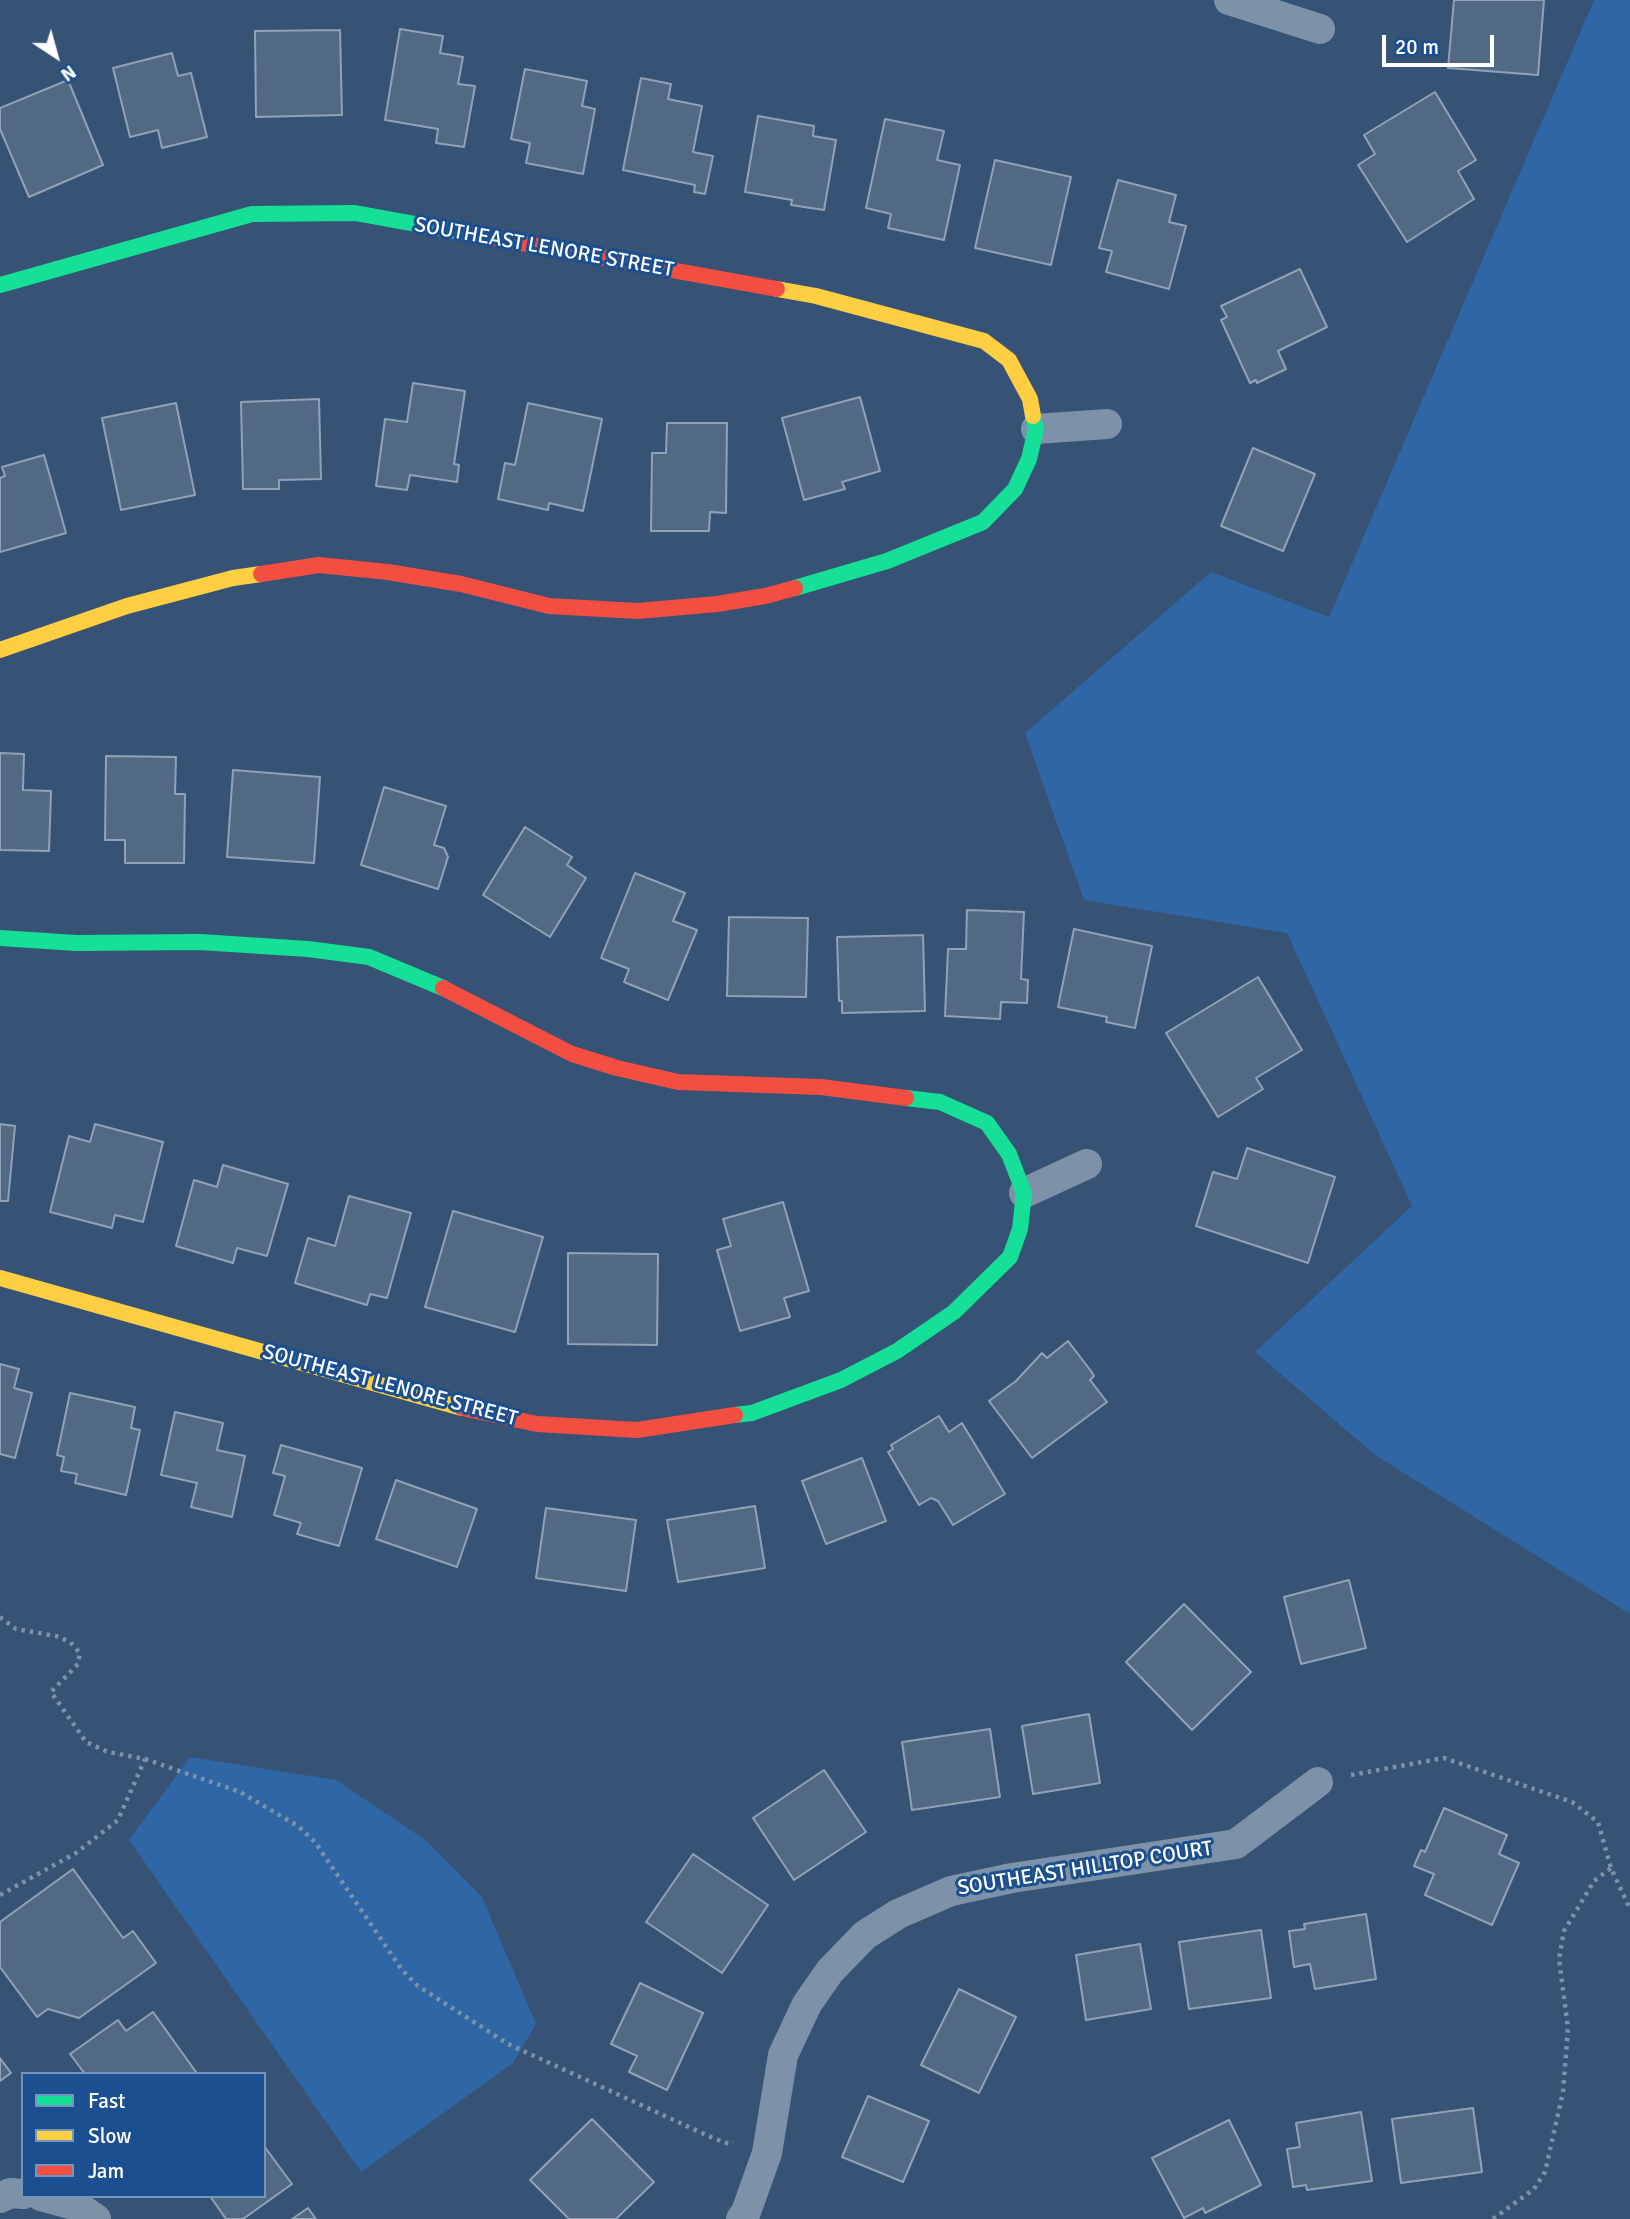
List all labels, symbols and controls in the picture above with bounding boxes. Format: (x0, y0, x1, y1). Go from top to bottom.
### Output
north arrow (21, 21, 91, 91)
scale bar (1385, 21, 1497, 65)
text: 20 m (1395, 34, 1439, 60)
text: N (56, 59, 81, 87)
street label: SOUTHEAST LENORE STREET (412, 213, 676, 283)
street label: SOUTHEAST LENORE STREET (260, 1340, 520, 1432)
street label: SOUTHEAST HILLTOP COURT (956, 1836, 1214, 1902)
legend (21, 2072, 266, 2198)
text: Fast (88, 2088, 125, 2114)
text: Slow (88, 2123, 132, 2149)
text: Jam (88, 2158, 124, 2184)

